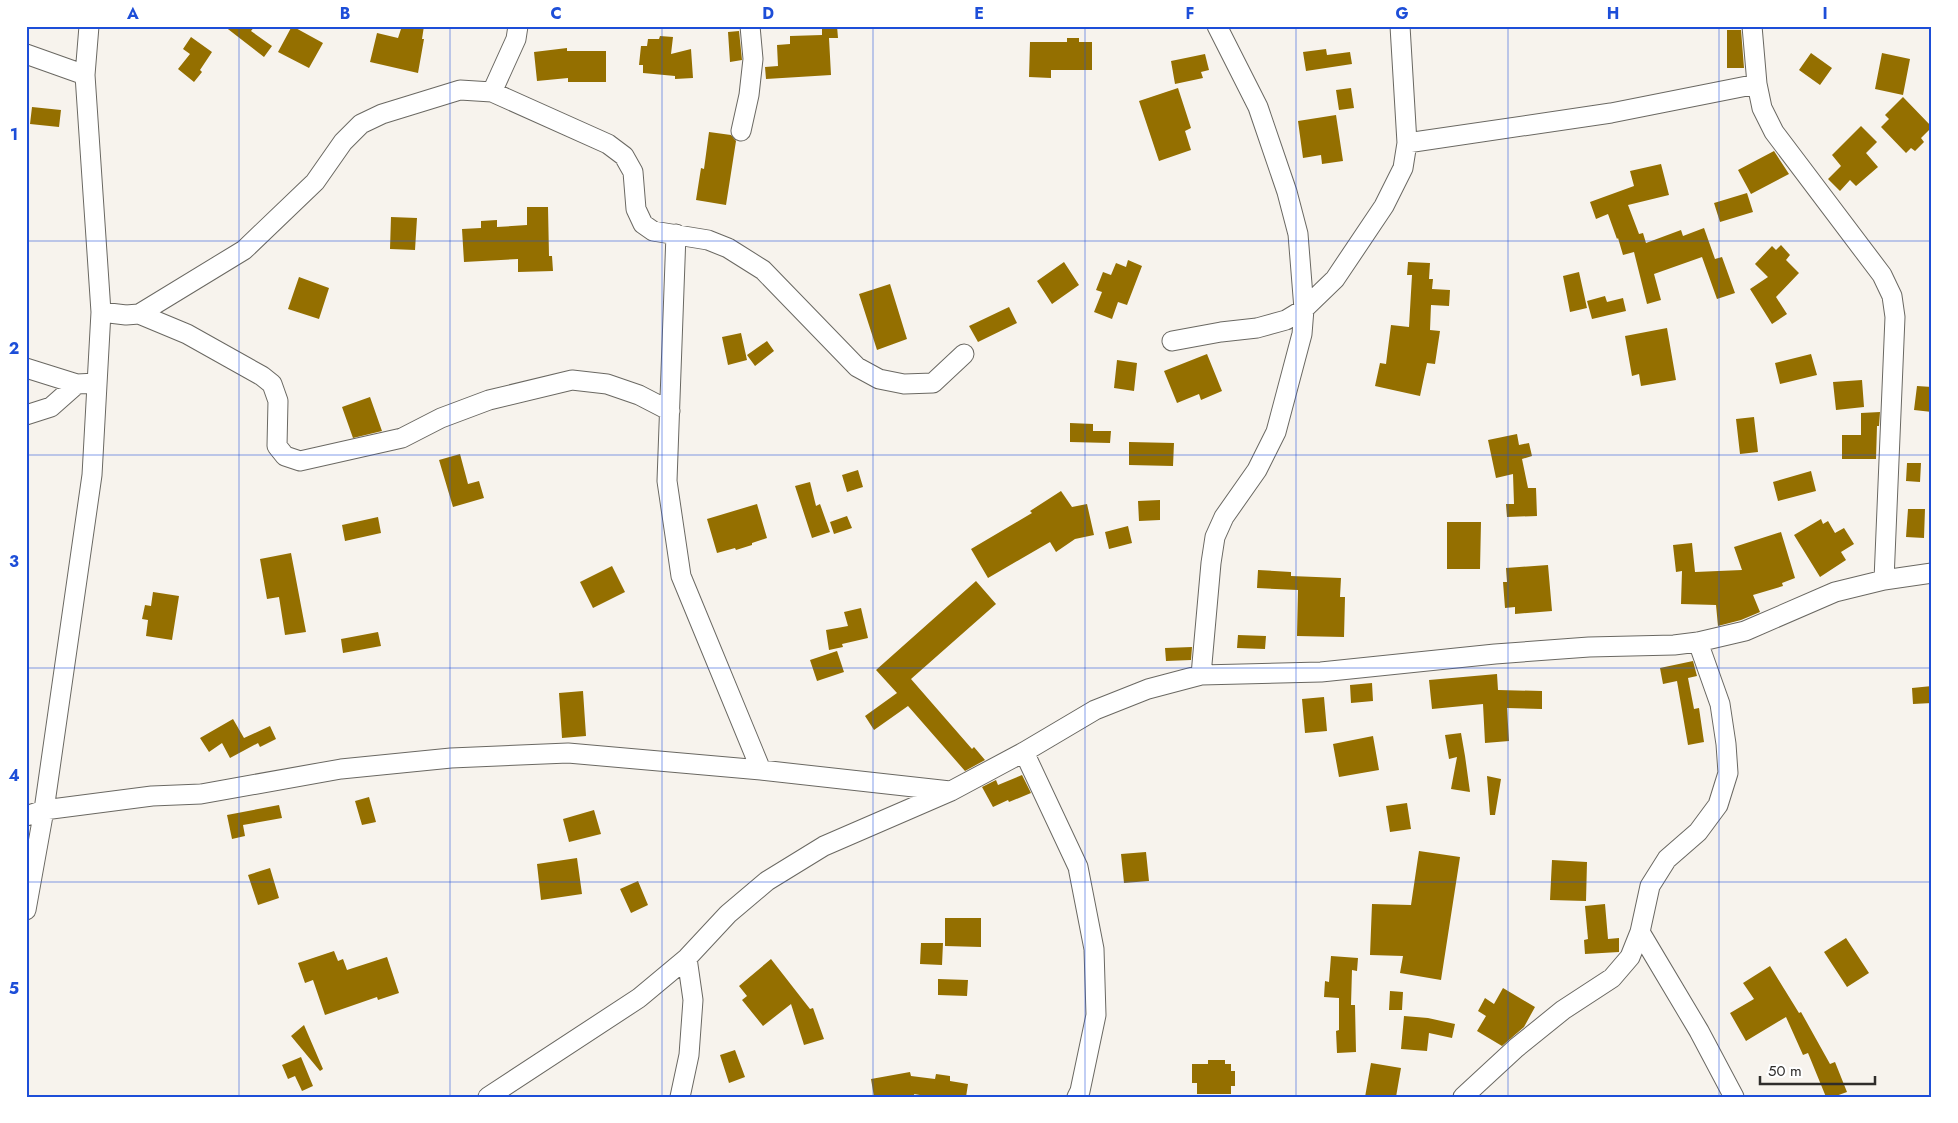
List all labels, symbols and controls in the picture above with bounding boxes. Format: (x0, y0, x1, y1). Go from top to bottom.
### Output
text: A (126, 2, 139, 25)
text: B (340, 2, 350, 25)
text: C (550, 2, 562, 25)
text: D (762, 2, 774, 25)
text: E (974, 2, 984, 25)
text: F (1186, 2, 1194, 25)
text: G (1395, 2, 1409, 25)
text: H (1607, 2, 1619, 25)
text: I (1822, 2, 1828, 25)
text: 1 (10, 123, 18, 146)
text: 2 (9, 337, 19, 360)
text: 3 (9, 550, 19, 573)
text: 4 (8, 764, 20, 787)
text: 5 (9, 977, 19, 1000)
scale bar (1760, 1053, 1876, 1085)
text: 50 m (1768, 1060, 1802, 1082)

